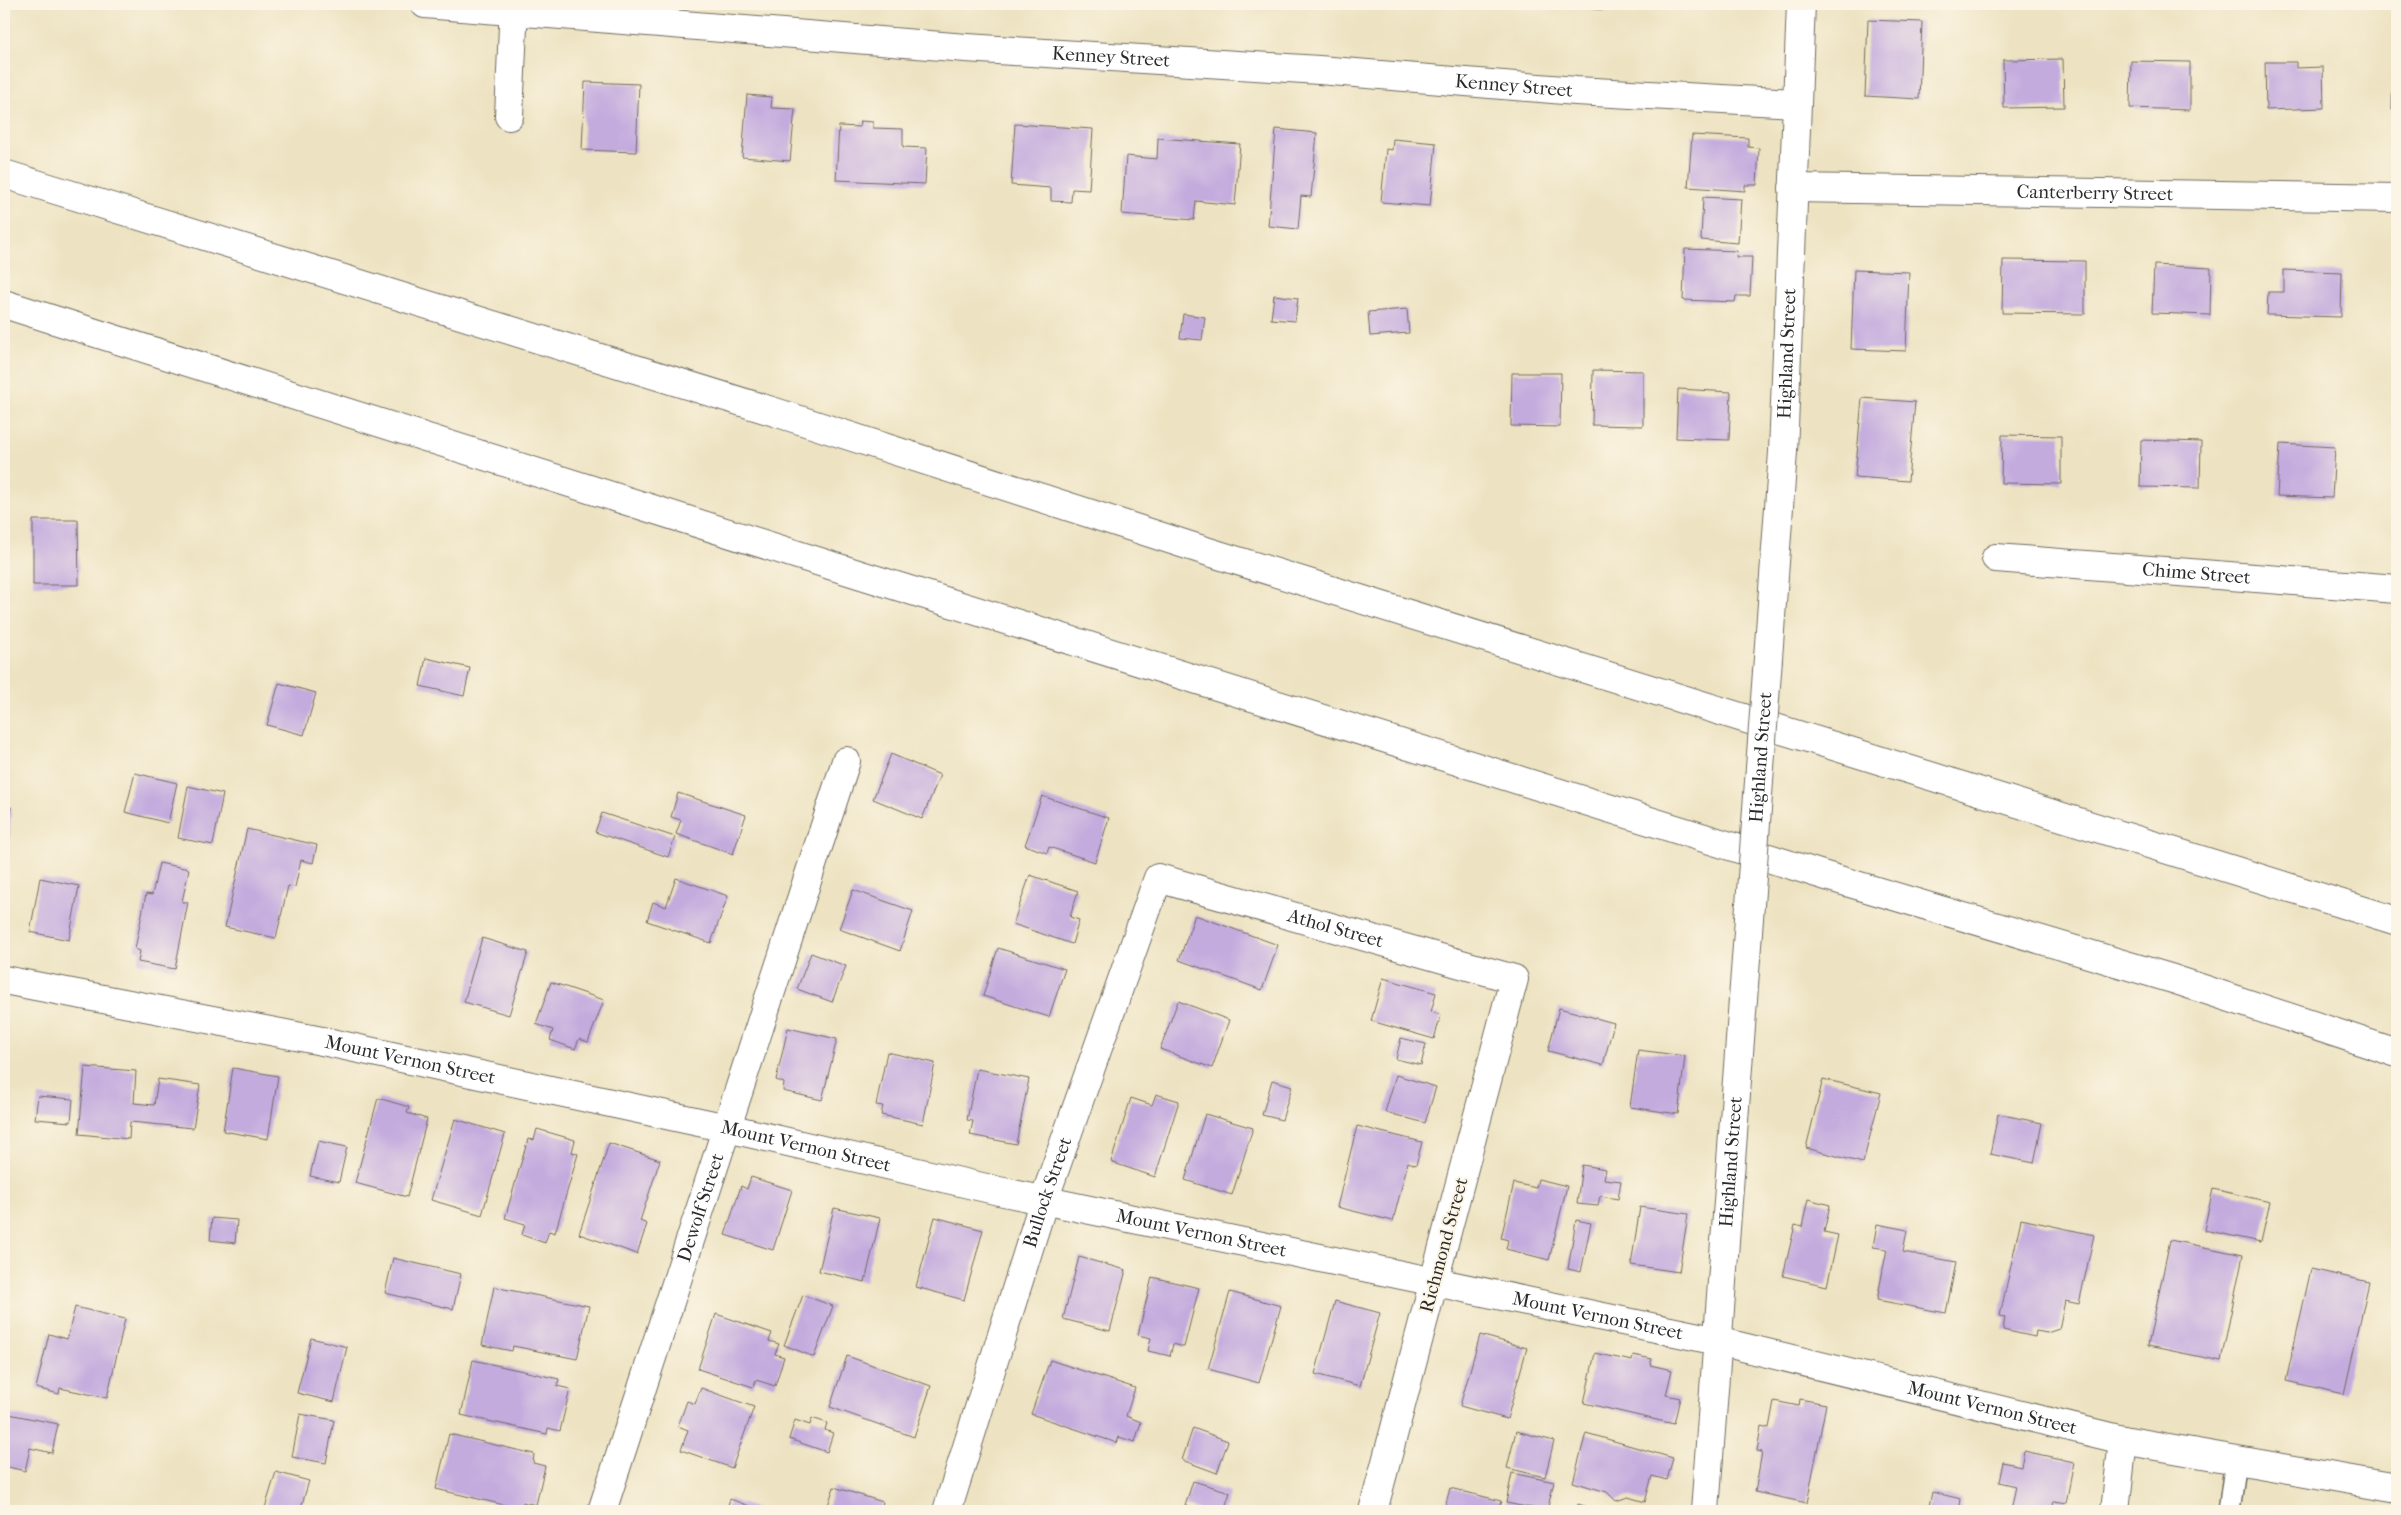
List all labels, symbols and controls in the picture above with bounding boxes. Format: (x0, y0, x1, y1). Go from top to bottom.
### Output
street label: Kenney Street (1051, 42, 1171, 72)
street label: Kenney Street (1454, 70, 1574, 102)
street label: Canterberry Street (2016, 181, 2174, 205)
street label: Highland Street (1773, 288, 1801, 420)
street label: Chime Street (2141, 558, 2252, 589)
street label: Highland Street (1745, 691, 1777, 824)
street label: Athol Street (1284, 904, 1386, 952)
street label: Mount Vernon Street (323, 1031, 498, 1089)
street label: Highland Street (1715, 1096, 1747, 1228)
street label: Mount Vernon Street (719, 1116, 893, 1177)
street label: Bullock Street (1019, 1134, 1076, 1251)
street label: Dewolf Street (673, 1150, 729, 1265)
street label: Richmond Street (1415, 1175, 1473, 1315)
street label: Mount Vernon Street (1114, 1205, 1289, 1262)
street label: Mount Vernon Street (1511, 1287, 1685, 1344)
street label: Mount Vernon Street (1905, 1377, 2079, 1439)

